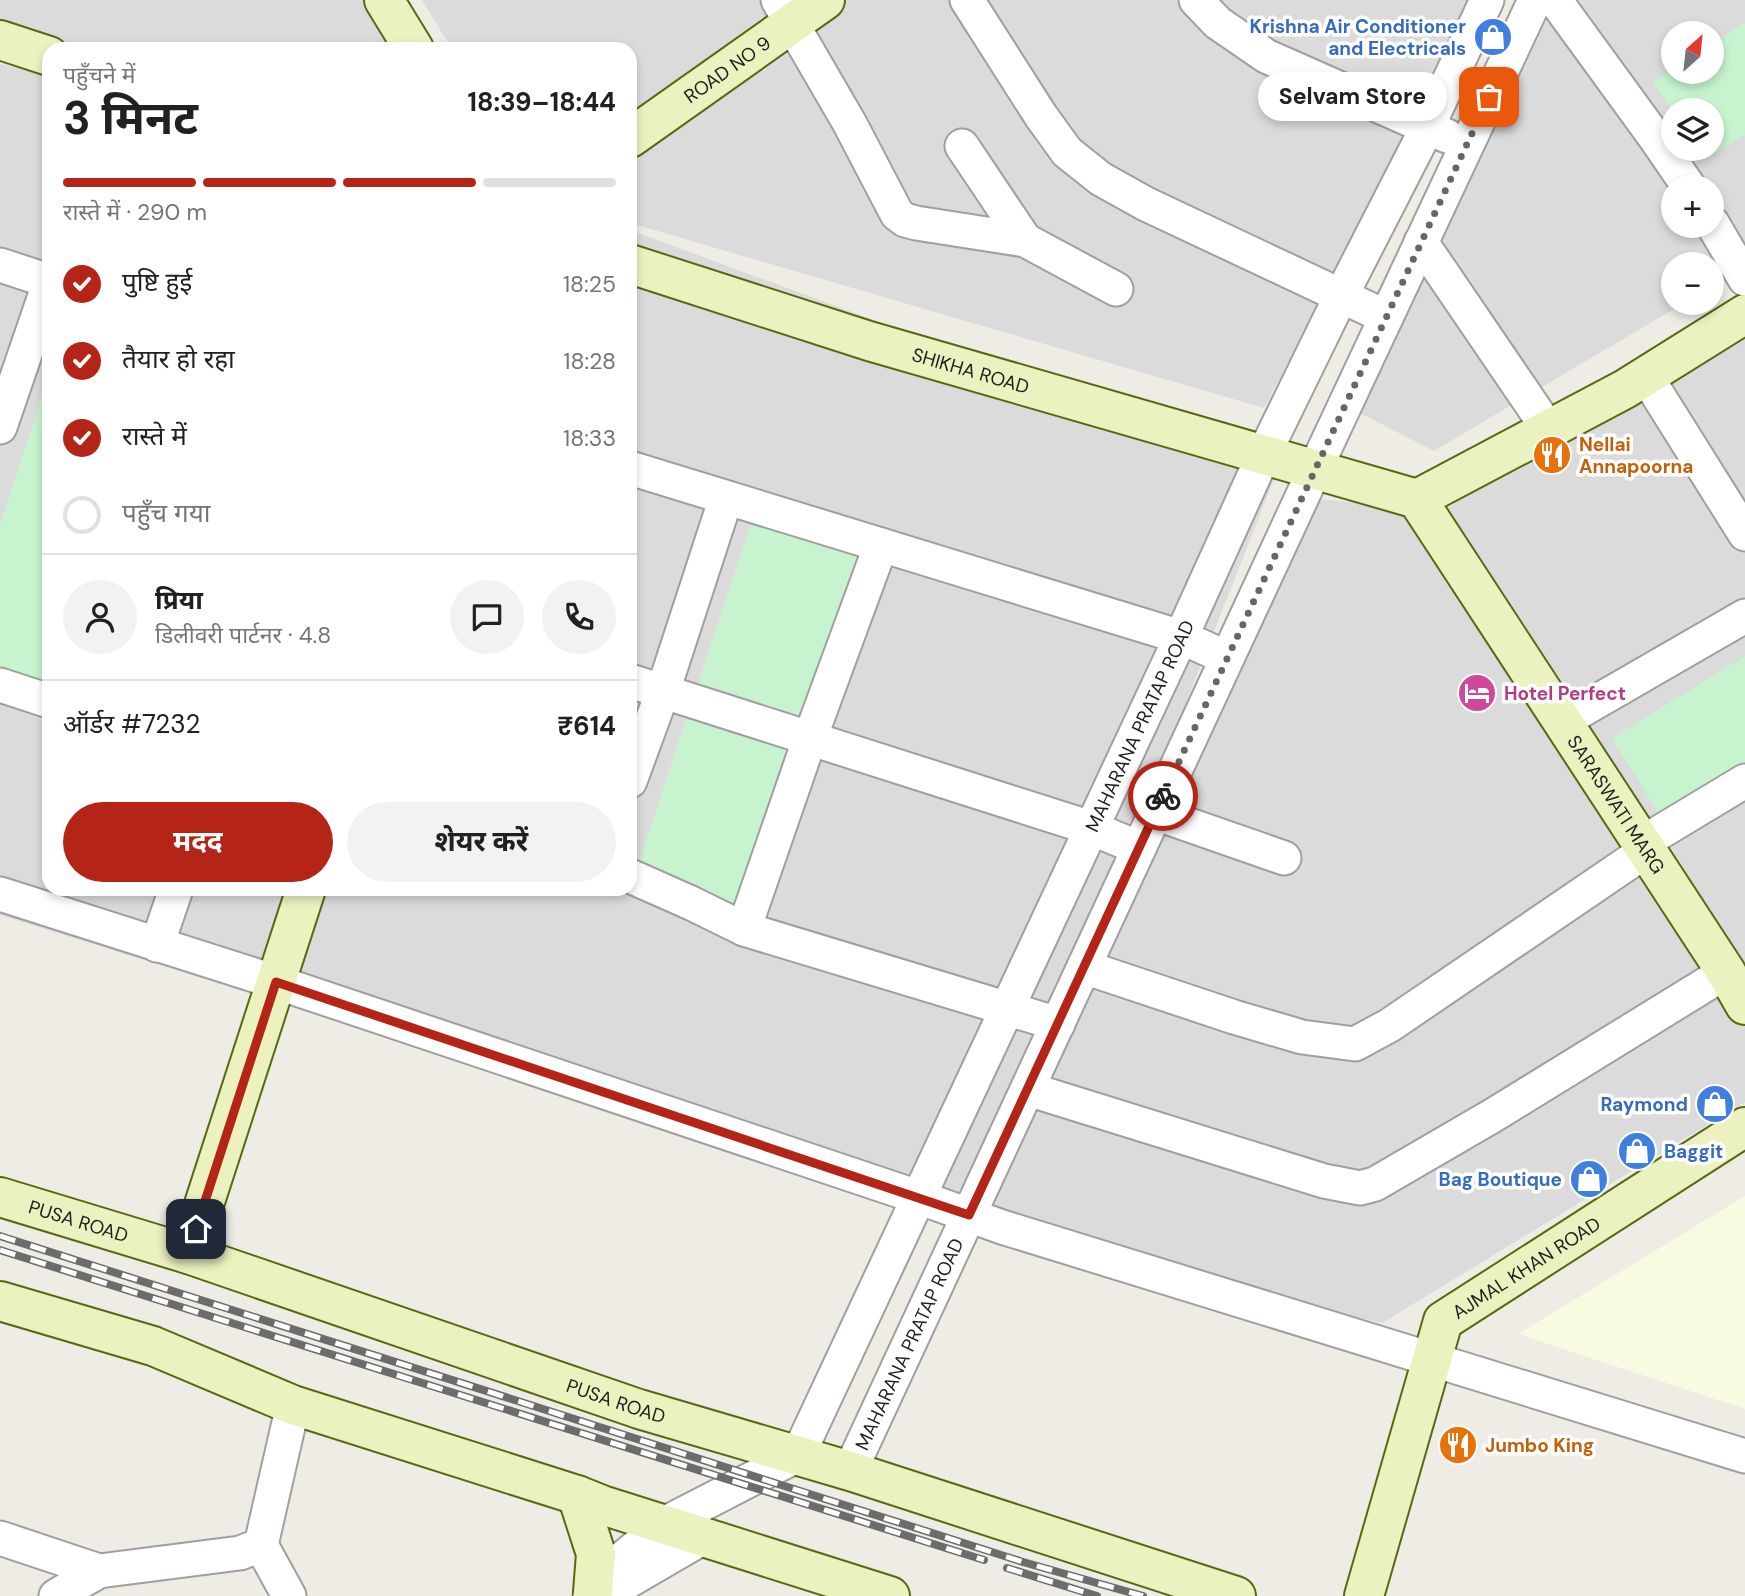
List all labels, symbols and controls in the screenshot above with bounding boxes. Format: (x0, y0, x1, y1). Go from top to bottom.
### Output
place label: Krishna Air Conditioner and Electricals (1250, 14, 1466, 61)
shop icon: Krishna Air Conditioner and Electricals (1472, 16, 1514, 58)
north arrow (1661, 21, 1724, 84)
map controls (1661, 21, 1724, 315)
street label: ROAD NO 9 (679, 30, 776, 109)
text: पहुँचने में (63, 60, 136, 90)
pin (1459, 67, 1519, 127)
callout: Selvam Store (1258, 72, 1447, 122)
icon: bag (1470, 78, 1508, 116)
text: Selvam Store (1279, 81, 1426, 111)
text: 18:39–18:44 (467, 85, 616, 119)
text: 3 मिनट (63, 88, 198, 148)
button: layers (1661, 98, 1724, 161)
button: + (1661, 175, 1724, 238)
text: रास्ते में · 290 m (63, 197, 207, 227)
button: − (1661, 252, 1724, 315)
icon: check (63, 265, 101, 303)
text: पुष्टि हुई (122, 265, 192, 299)
text: 18:25 (563, 269, 616, 299)
icon: check (63, 342, 101, 380)
text: तैयार हो रहा (122, 342, 235, 376)
street label: SHIKHA ROAD (909, 342, 1032, 400)
text: 18:28 (563, 346, 616, 376)
icon: check (63, 419, 101, 457)
text: रास्ते में (122, 419, 187, 453)
text: 18:33 (563, 423, 616, 453)
place label: Nellai Annapoorna (1579, 432, 1693, 479)
restaurant icon: Nellai Annapoorna (1531, 434, 1573, 476)
text: पहुँच गया (122, 496, 210, 530)
button: person (63, 580, 137, 654)
button: chat (450, 580, 524, 654)
button: phone (542, 580, 616, 654)
text: प्रिया (155, 583, 203, 617)
street label: MAHARANA PRATAP ROAD (1080, 616, 1200, 836)
text: डिलीवरी पार्टनर · 4.8 (155, 620, 331, 650)
hotel icon: Hotel Perfect (1456, 672, 1498, 714)
place label: Hotel Perfect (1504, 681, 1626, 706)
text: ऑर्डर #7232 (63, 707, 201, 741)
text: ₹614 (557, 709, 616, 743)
street label: SARASWATI MARG (1561, 730, 1670, 879)
courier (1128, 761, 1198, 831)
icon: bike (1144, 777, 1182, 815)
button: मदद (63, 802, 333, 882)
button: शेयर करें (347, 802, 616, 882)
shop icon: Raymond (1694, 1083, 1736, 1125)
place label: Raymond (1600, 1092, 1688, 1117)
shop icon: Baggit (1616, 1130, 1658, 1172)
place label: Baggit (1664, 1139, 1723, 1164)
shop icon: Bag Boutique (1568, 1158, 1610, 1200)
place label: Bag Boutique (1439, 1167, 1562, 1192)
street label: PUSA ROAD (25, 1194, 131, 1248)
pin (166, 1199, 226, 1259)
icon: home (177, 1210, 215, 1248)
street label: AJMAL KHAN ROAD (1448, 1211, 1605, 1325)
street label: MAHARANA PRATAP ROAD (849, 1234, 969, 1454)
street label: PUSA ROAD (563, 1373, 668, 1429)
restaurant icon: Jumbo King (1437, 1424, 1479, 1466)
place label: Jumbo King (1485, 1433, 1594, 1458)

